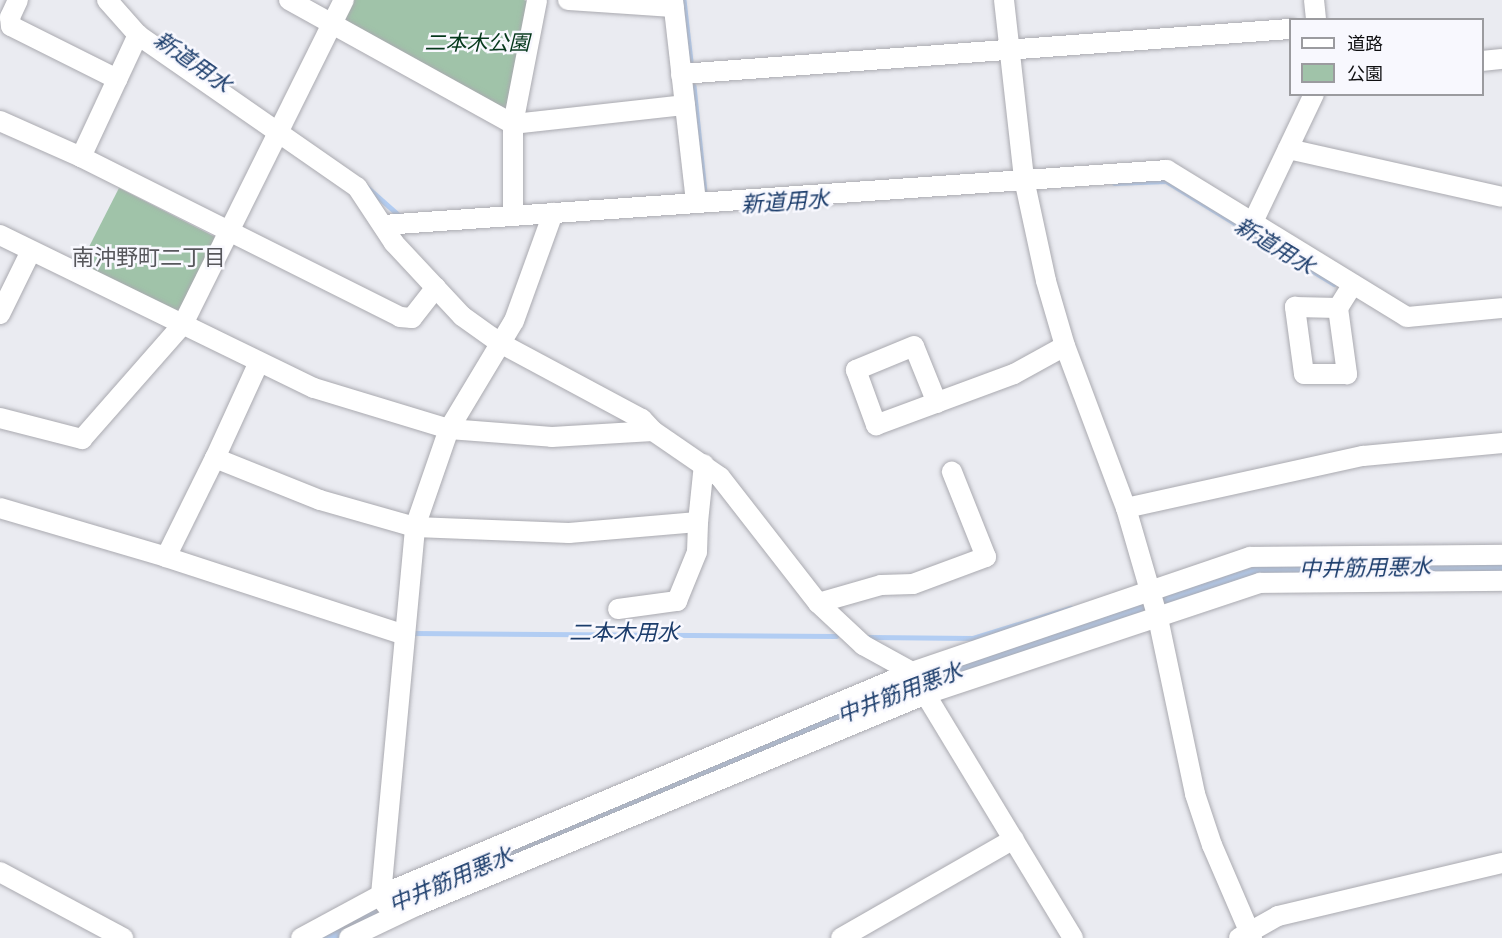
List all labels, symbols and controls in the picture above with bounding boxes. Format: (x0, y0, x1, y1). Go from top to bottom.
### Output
legend (1289, 18, 1484, 96)
water label: 新道用水 (148, 27, 236, 99)
park label: 二本木公園 (425, 31, 529, 57)
text: 道路 (1347, 31, 1383, 58)
text: 公園 (1347, 61, 1383, 88)
water label: 新道用水 (740, 187, 830, 219)
water label: 新道用水 (1229, 213, 1319, 281)
district label: 南沖野町二丁目 (72, 246, 226, 272)
water label: 中井筋用悪水 (1299, 555, 1431, 583)
water label: 二本木用水 (569, 621, 679, 647)
water label: 中井筋用悪水 (834, 658, 966, 730)
water label: 中井筋用悪水 (385, 843, 517, 919)

